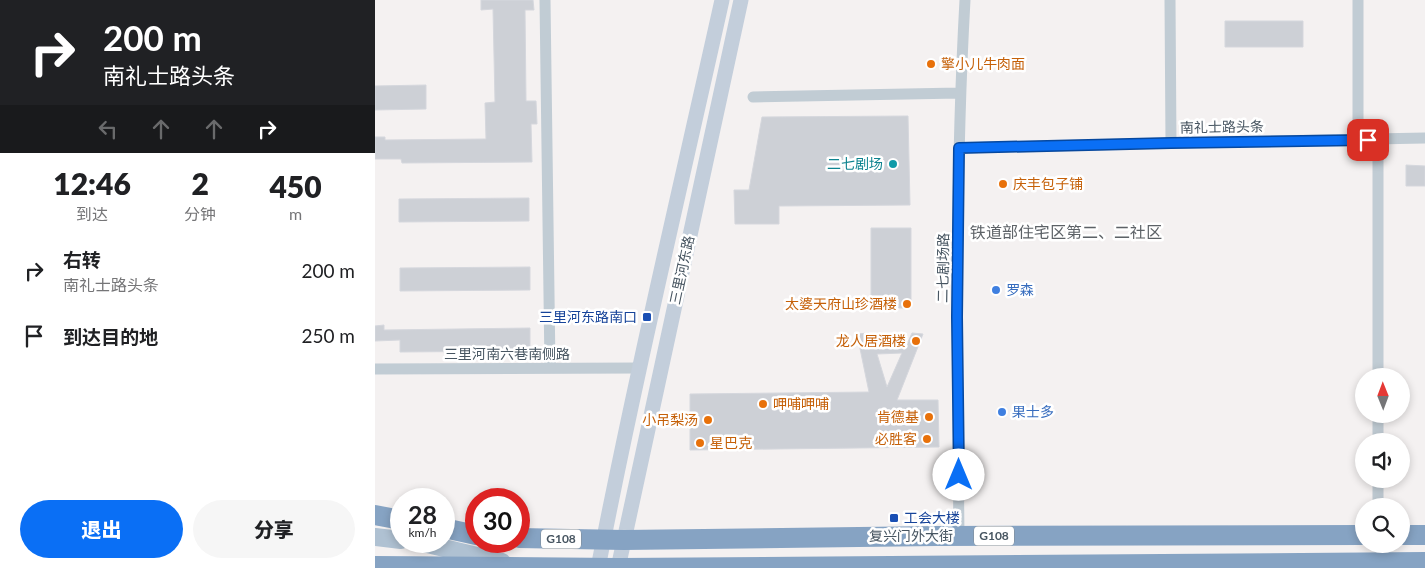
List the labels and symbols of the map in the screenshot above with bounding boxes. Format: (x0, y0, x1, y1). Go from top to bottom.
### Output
place label: 擎小儿牛肉面 (941, 55, 1025, 72)
marker: 擎小儿牛肉面 (925, 58, 937, 70)
street label: 南礼士路头条 (1180, 117, 1264, 136)
pin (1347, 119, 1389, 161)
place label: 二七剧场 (827, 155, 883, 172)
marker: 二七剧场 (887, 158, 899, 170)
place label: 庆丰包子铺 (1013, 175, 1083, 192)
marker: 庆丰包子铺 (997, 178, 1009, 190)
district label: 铁道部住宅区第二、二社区 (970, 222, 1162, 241)
street label: 二七剧场路 (933, 233, 952, 303)
street label: 三里河东路 (666, 234, 697, 306)
place label: 罗森 (1006, 281, 1034, 298)
marker: 罗森 (990, 284, 1002, 296)
place label: 太婆天府山珍酒楼 (785, 295, 897, 312)
marker: 太婆天府山珍酒楼 (901, 298, 913, 310)
place label: 三里河东路南口 (539, 308, 637, 325)
marker: 三里河东路南口 (641, 311, 653, 323)
place label: 龙人居酒楼 (836, 332, 906, 349)
marker: 龙人居酒楼 (910, 335, 922, 347)
street label: 三里河南六巷南侧路 (444, 345, 570, 362)
north arrow (1355, 368, 1410, 422)
place label: 呷哺呷哺 (773, 395, 829, 412)
marker: 呷哺呷哺 (757, 398, 769, 410)
place label: 果士多 (1012, 403, 1054, 420)
marker: 果士多 (996, 406, 1008, 418)
place label: 肯德基 (877, 408, 919, 425)
place label: 小吊梨汤 (642, 411, 698, 428)
marker: 肯德基 (923, 411, 935, 423)
marker: 小吊梨汤 (702, 414, 714, 426)
place label: 必胜客 (875, 430, 917, 447)
marker: 必胜客 (921, 433, 933, 445)
place label: 星巴克 (710, 434, 752, 451)
marker: 星巴克 (694, 437, 706, 449)
position arrow (932, 448, 984, 500)
speed limit sign: 30 (465, 488, 530, 553)
place label: 工会大楼 (904, 509, 960, 526)
marker: 工会大楼 (888, 512, 900, 524)
road number: G108 (974, 526, 1014, 546)
street label: 复兴门外大街 (869, 527, 953, 544)
road number: G108 (541, 530, 581, 548)

